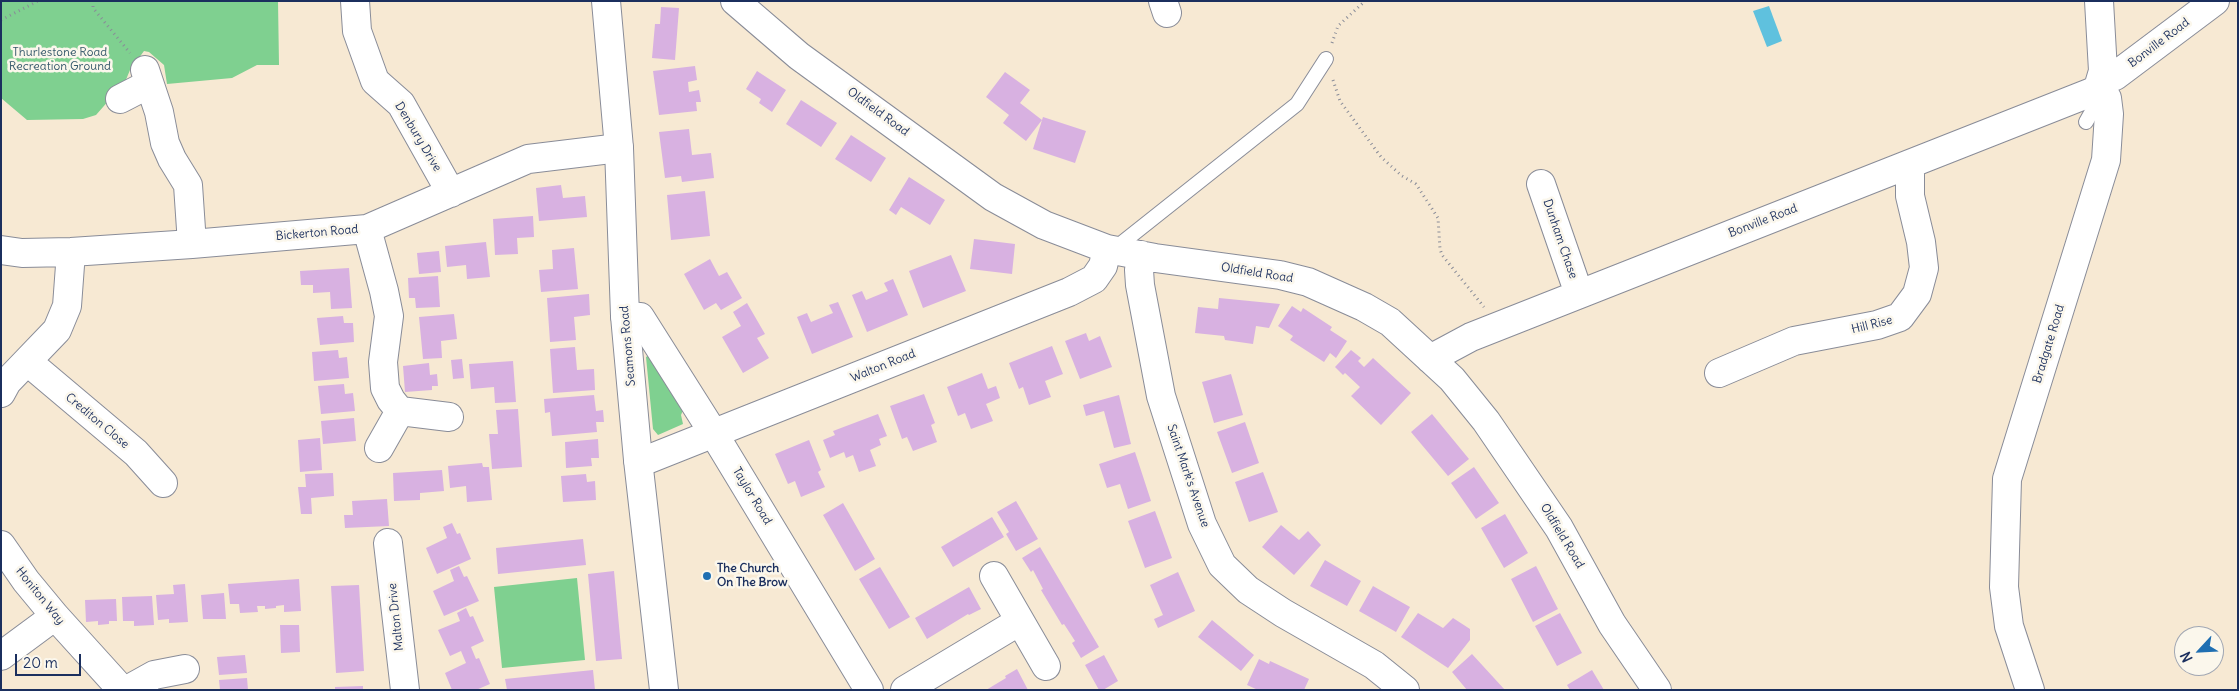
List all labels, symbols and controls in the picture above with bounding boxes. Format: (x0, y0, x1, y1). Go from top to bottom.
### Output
street label: Bonville Road (2126, 15, 2192, 71)
park label: Thurlestone Road Recreation Ground (9, 46, 111, 74)
street label: Oldfield Road (844, 85, 912, 139)
street label: Denbury Drive (392, 100, 444, 174)
street label: Dunham Chase (1540, 197, 1580, 281)
street label: Bonville Road (1726, 201, 1800, 241)
street label: Bickerton Road (275, 222, 359, 244)
street label: Oldfield Road (1220, 260, 1294, 286)
street label: Bradgate Road (2030, 303, 2068, 385)
street label: Seamons Road (617, 305, 639, 387)
street label: Hill Rise (1850, 313, 1894, 337)
street label: Walton Road (848, 346, 918, 386)
street label: Crediton Close (62, 390, 132, 452)
street label: Saint Mark's Avenue (1164, 423, 1212, 529)
street label: Taylor Road (729, 465, 775, 527)
street label: Oldfield Road (1537, 501, 1587, 571)
place label: The Church On The Brow (717, 562, 787, 590)
street label: Honiton Way (12, 564, 68, 628)
marker: The Church On The Brow (701, 570, 713, 582)
street label: Malton Drive (385, 582, 407, 652)
north arrow (2174, 626, 2224, 676)
scale bar (18, 644, 84, 676)
text: N (2176, 649, 2197, 665)
text: 20 m (23, 653, 58, 672)

